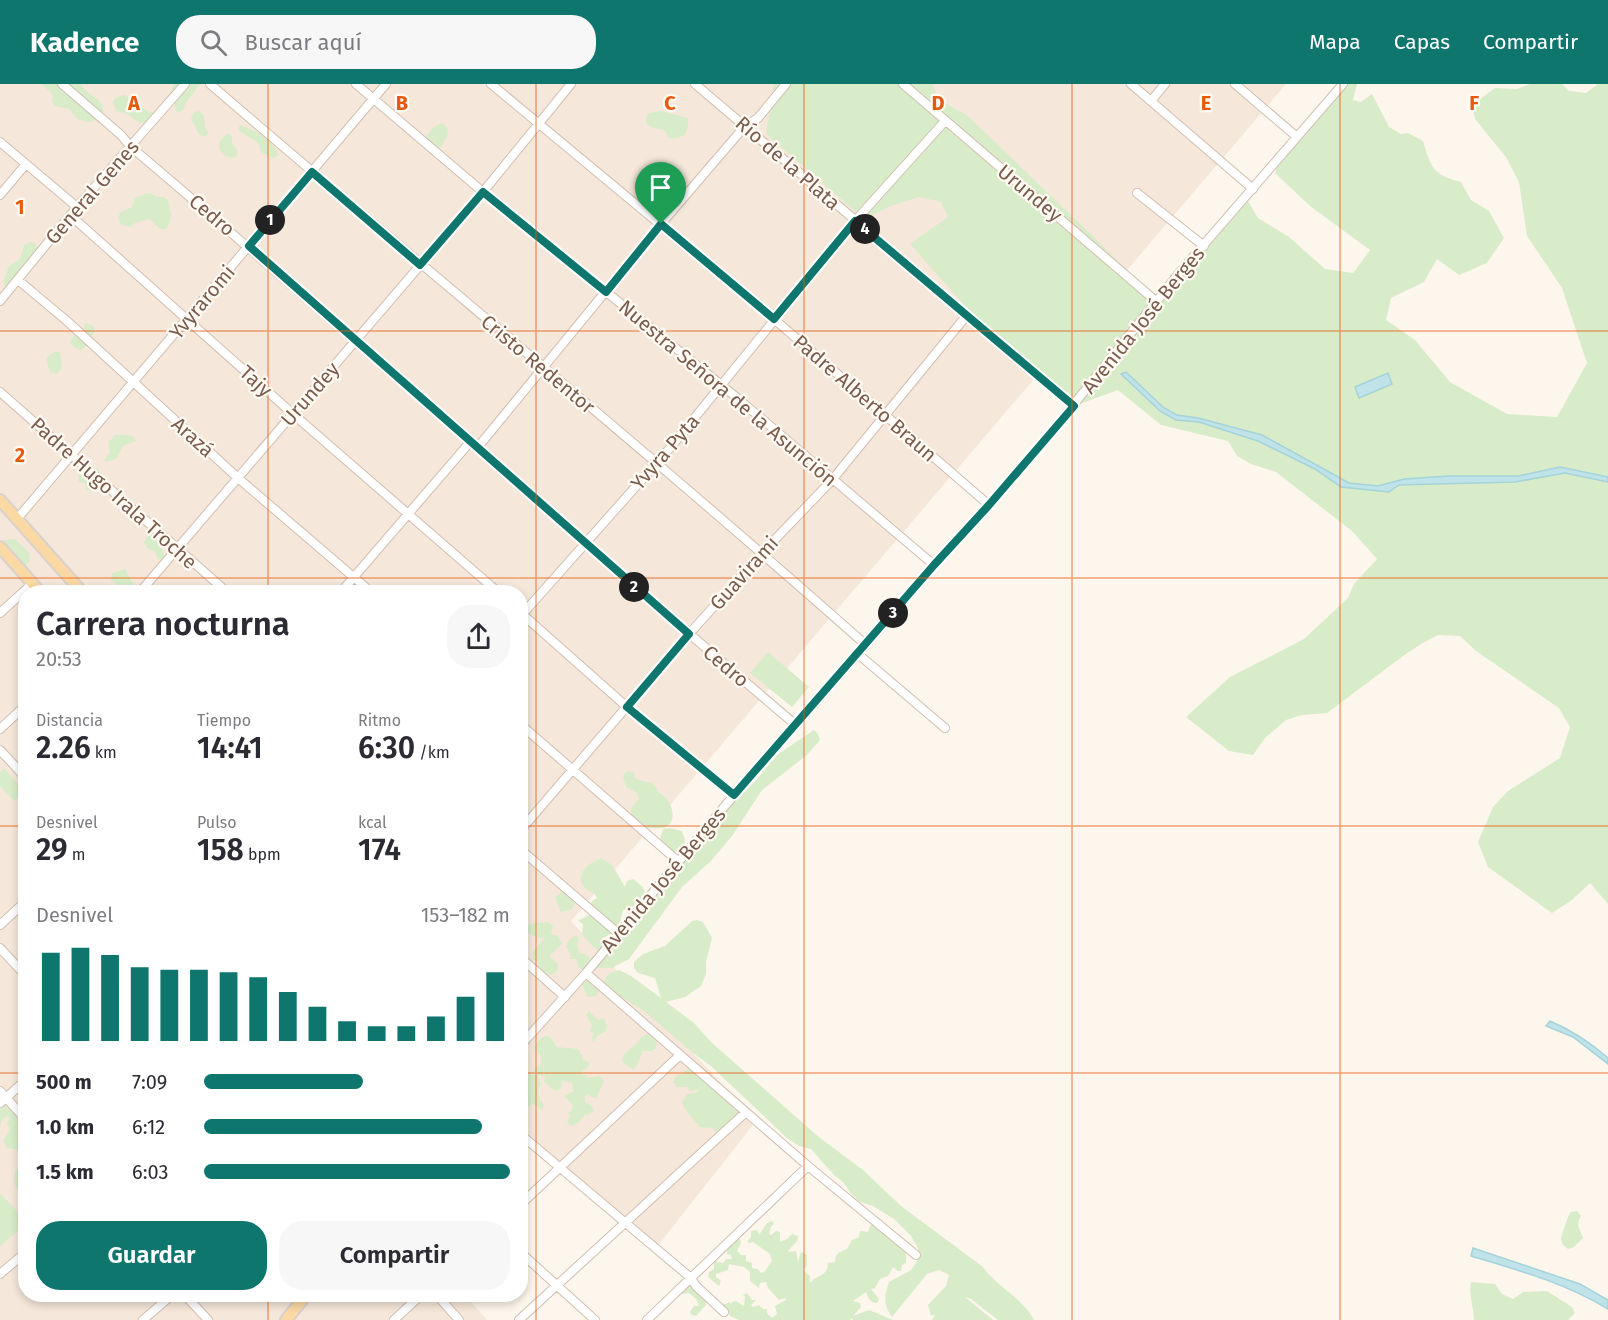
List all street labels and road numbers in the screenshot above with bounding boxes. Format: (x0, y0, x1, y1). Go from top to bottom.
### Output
street label: Río de la Plata (731, 111, 845, 215)
street label: General Genes (40, 135, 144, 249)
street label: Urundey (993, 159, 1067, 227)
street label: Cedro (184, 189, 240, 241)
street label: Avenida José Berges (1076, 242, 1210, 398)
street label: Yvyraromi (164, 260, 240, 344)
street label: Nuestra Señora de la Asunción (614, 295, 842, 491)
street label: Cristo Redentor (476, 309, 600, 419)
street label: Padre Alberto Braun (789, 329, 941, 467)
street label: Urundey (276, 357, 344, 431)
street label: Tajy (235, 360, 277, 402)
street label: Yvyra Pyta (626, 409, 704, 495)
street label: Padre Hugo Irala Troche (26, 412, 202, 574)
street label: Arazá (167, 412, 219, 462)
street label: Guavirami (705, 531, 783, 615)
street label: Cedro (698, 640, 754, 692)
street label: Avenida José Berges (595, 803, 731, 957)

